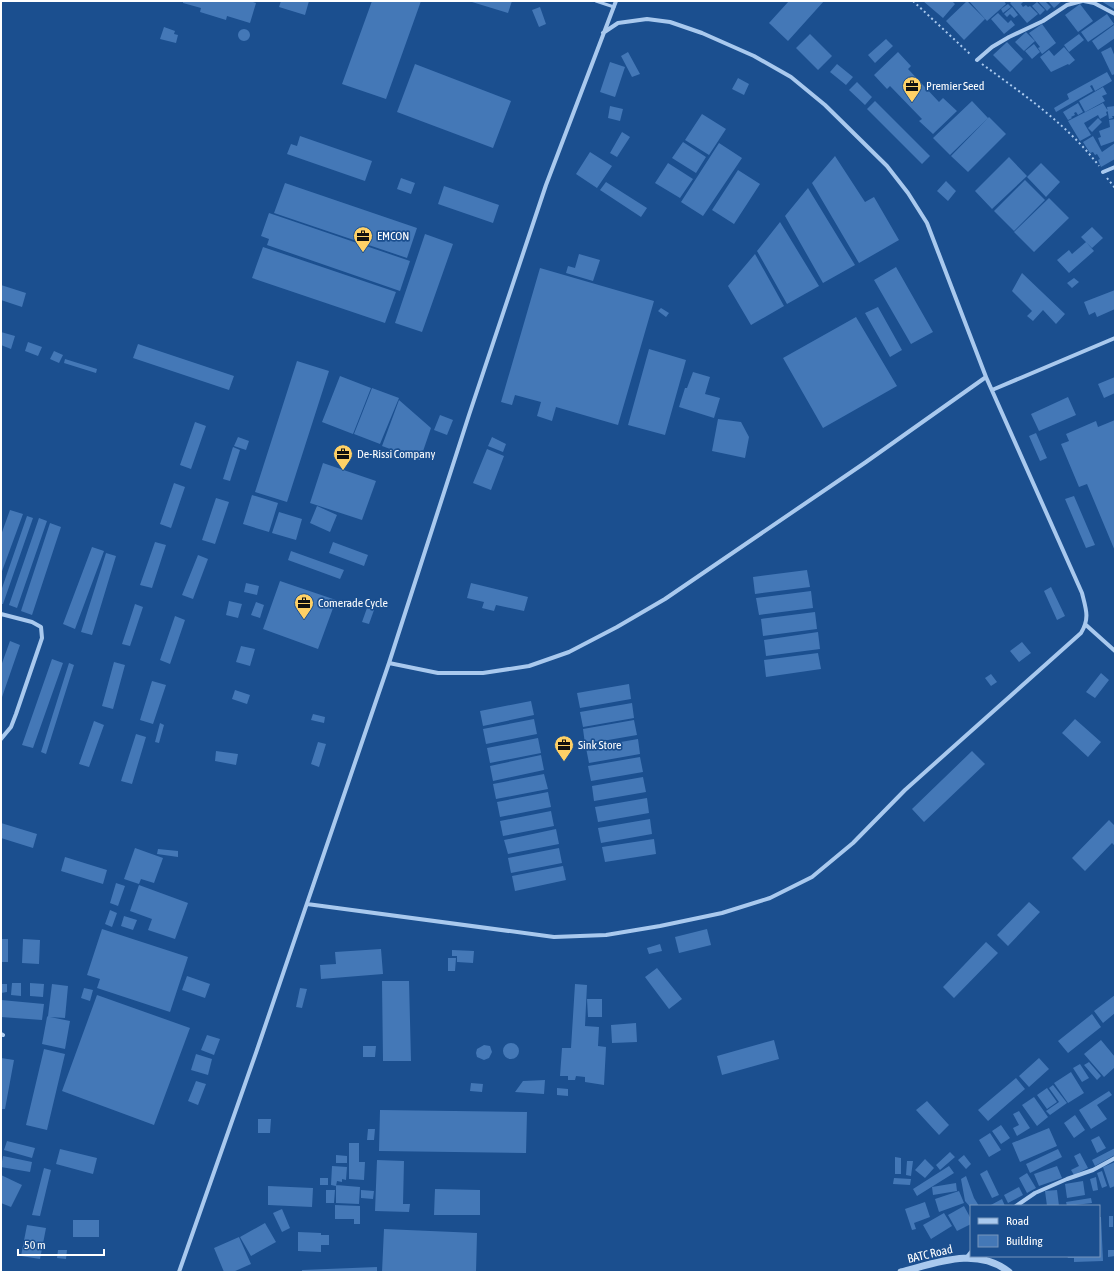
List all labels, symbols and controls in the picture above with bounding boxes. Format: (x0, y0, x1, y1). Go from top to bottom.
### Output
office icon: Premier Seed (901, 75, 923, 103)
place label: Premier Seed (926, 79, 984, 93)
office icon: EMCON (352, 225, 374, 253)
place label: EMCON (377, 229, 409, 243)
office icon: De-Rissi Company (332, 443, 354, 471)
place label: De-Rissi Company (357, 447, 436, 461)
office icon: Comerade Cycle (293, 592, 315, 620)
place label: Comerade Cycle (318, 596, 388, 610)
office icon: Sink Store (553, 734, 575, 762)
place label: Sink Store (578, 738, 622, 752)
legend (970, 1205, 1100, 1257)
text: Road (1006, 1214, 1029, 1228)
scale bar (18, 1231, 104, 1257)
text: Building (1006, 1234, 1044, 1248)
text: 50 m (24, 1238, 46, 1252)
street label: BATC Road (906, 1242, 954, 1266)

